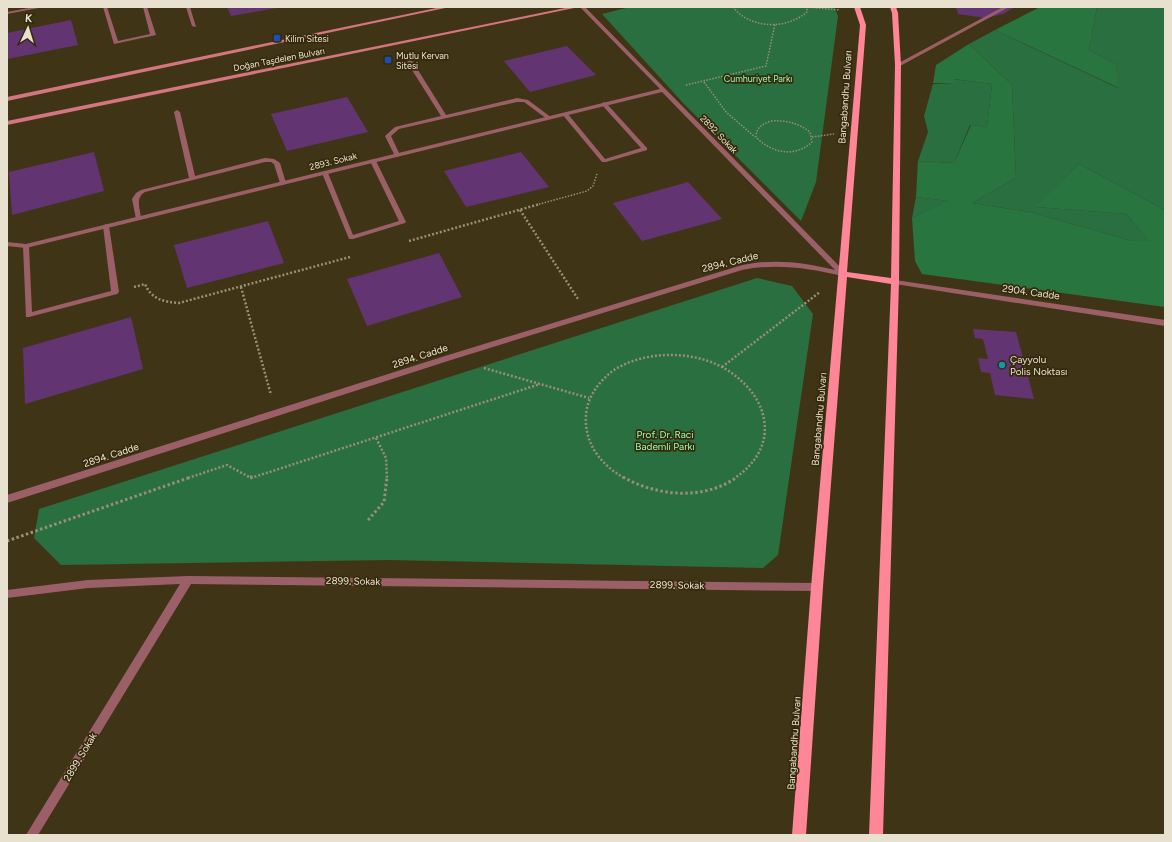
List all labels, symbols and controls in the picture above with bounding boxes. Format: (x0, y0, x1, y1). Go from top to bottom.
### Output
north arrow (8, 8, 48, 48)
text: K (25, 12, 33, 25)
marker: Kilim Sitesi (272, 33, 282, 43)
place label: Kilim Sitesi (285, 33, 329, 44)
street label: Doğan Taşdelen Bulvarı (232, 45, 326, 73)
place label: Mutlu Kervan Sitesi (396, 50, 449, 71)
street label: Bangabandhu Bulvarı (835, 50, 855, 144)
marker: Mutlu Kervan Sitesi (383, 55, 393, 65)
park label: Cumhuriyet Parkı (724, 73, 792, 84)
street label: 2892. Sokak (698, 113, 740, 156)
street label: 2893. Sokak (308, 150, 359, 172)
street label: 2894. Cadde (700, 249, 760, 275)
street label: 2904. Cadde (1001, 282, 1061, 303)
street label: 2894. Cadde (391, 341, 450, 371)
place label: Çayyolu Polis Noktası (1010, 353, 1067, 378)
marker: Çayyolu Polis Noktası (997, 360, 1007, 370)
street label: Bangabandhu Bulvarı (808, 372, 830, 466)
park label: Prof. Dr. Raci Bademli Parkı (635, 428, 695, 453)
street label: 2894. Cadde (82, 440, 141, 470)
street label: 2899. Sokak (326, 574, 380, 588)
street label: 2899. Sokak (650, 578, 704, 592)
street label: Bangabandhu Bulvarı (784, 696, 804, 790)
street label: 2899. Sokak (60, 730, 100, 784)

